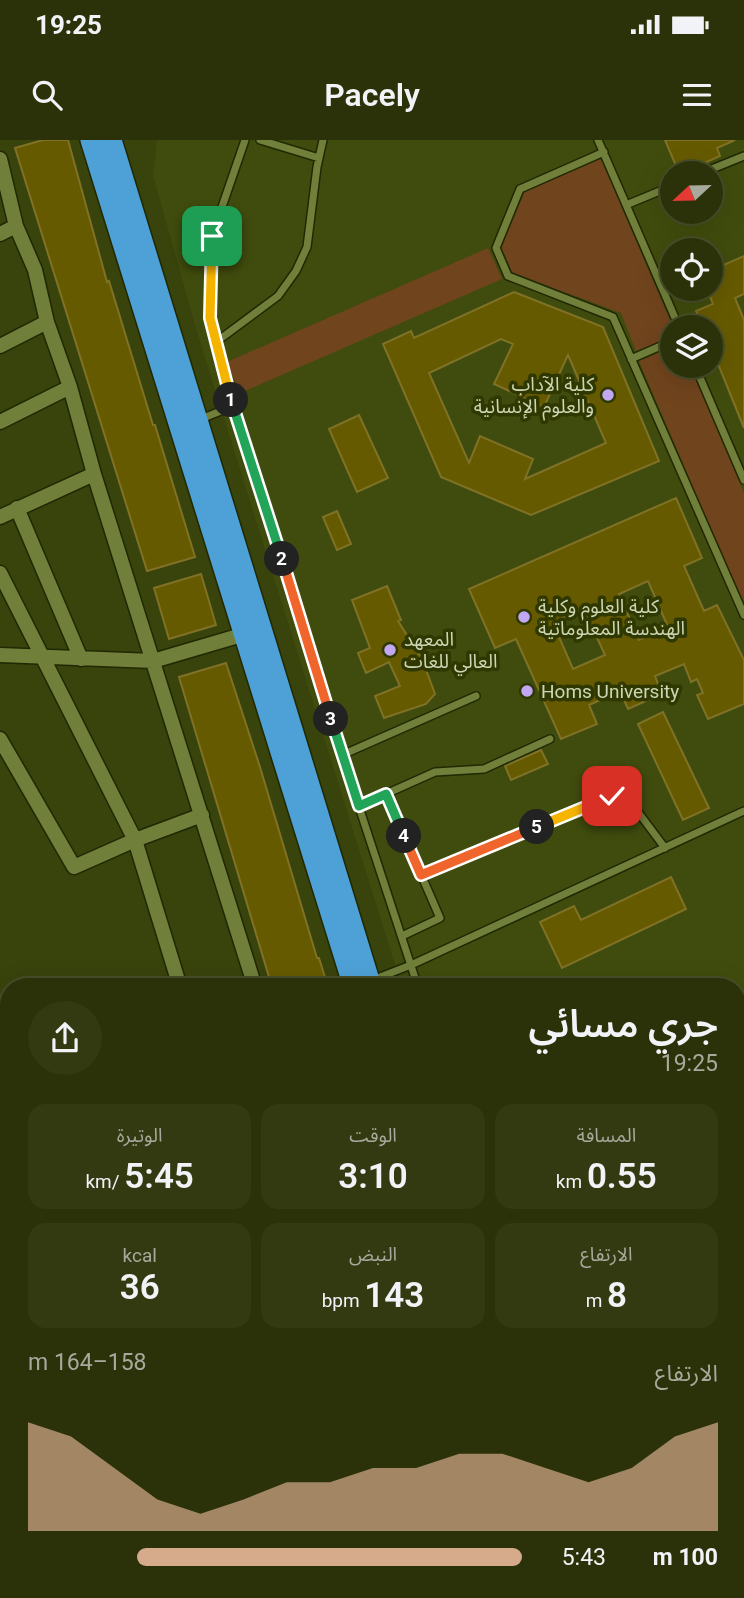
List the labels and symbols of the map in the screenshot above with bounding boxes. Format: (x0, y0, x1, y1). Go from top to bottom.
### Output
north arrow (660, 161, 723, 224)
pin (182, 206, 242, 266)
place label: كلية الآداب والعلوم الإنسانية (474, 373, 595, 421)
pin: 1 (214, 383, 248, 418)
marker: كلية الآداب والعلوم الإنسانية (600, 387, 616, 403)
pin: 2 (264, 542, 300, 576)
place label: كلية العلوم وكلية الهندسة المعلوماتية (538, 595, 685, 640)
marker: كلية العلوم وكلية الهندسة المعلوماتية (516, 609, 532, 625)
place label: المعهد العالي للغات (404, 628, 497, 676)
marker: المعهد العالي للغات (382, 642, 398, 658)
place label: Homs University (541, 680, 679, 703)
marker: Homs University (519, 683, 535, 699)
pin: 3 (314, 702, 348, 736)
pin (582, 766, 642, 826)
pin: 5 (520, 810, 554, 844)
pin: 4 (386, 818, 422, 854)

